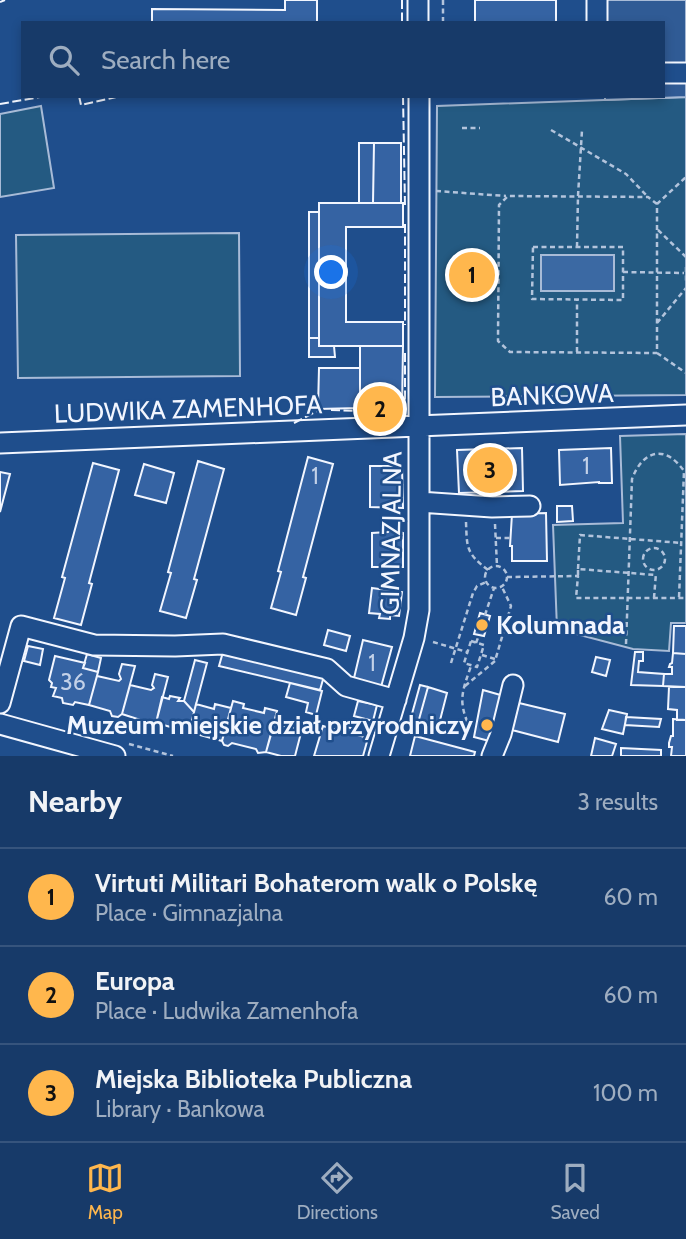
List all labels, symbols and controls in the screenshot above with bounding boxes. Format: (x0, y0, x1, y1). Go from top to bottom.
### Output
search box (21, 21, 665, 98)
icon: search (45, 41, 83, 79)
text: Search here (101, 44, 230, 76)
pin: 1 (449, 249, 495, 301)
your location (314, 255, 348, 289)
street label: BANKOWA (490, 377, 614, 413)
pin: 2 (357, 383, 403, 435)
street label: LUDWIKA ZAMENHOFA (53, 388, 323, 430)
pin: 3 (467, 444, 513, 496)
street label: GIMNAZJALNA (374, 451, 408, 615)
house number: 1 (582, 452, 590, 480)
house number: 1 (311, 462, 319, 490)
place label: Kolumnada (496, 609, 625, 641)
marker: Kolumnada (474, 617, 490, 633)
house number: 1 (368, 649, 376, 677)
house number: 36 (60, 668, 86, 696)
place label: Muzeum miejskie dział przyrodniczy (66, 709, 473, 741)
marker: Muzeum miejskie dział przyrodniczy (479, 717, 495, 733)
text: Nearby (28, 783, 122, 820)
text: 3 results (577, 788, 658, 816)
text: Virtuti Militari Bohaterom walk o Polskę (95, 867, 537, 899)
text: 1 (47, 883, 55, 911)
text: 60 m (604, 883, 658, 911)
text: Place · Gimnazjalna (95, 899, 283, 927)
text: Europa (95, 965, 175, 997)
text: 2 (45, 981, 57, 1009)
text: 60 m (604, 981, 658, 1009)
text: Place · Ludwika Zamenhofa (95, 997, 358, 1025)
text: Miejska Biblioteka Publiczna (95, 1063, 412, 1095)
text: 3 (45, 1079, 57, 1107)
text: 100 m (593, 1079, 658, 1107)
text: Library · Bankowa (95, 1095, 265, 1123)
tab: Map (86, 1159, 124, 1224)
tab: Directions (297, 1159, 378, 1224)
tab: Saved (550, 1159, 600, 1224)

